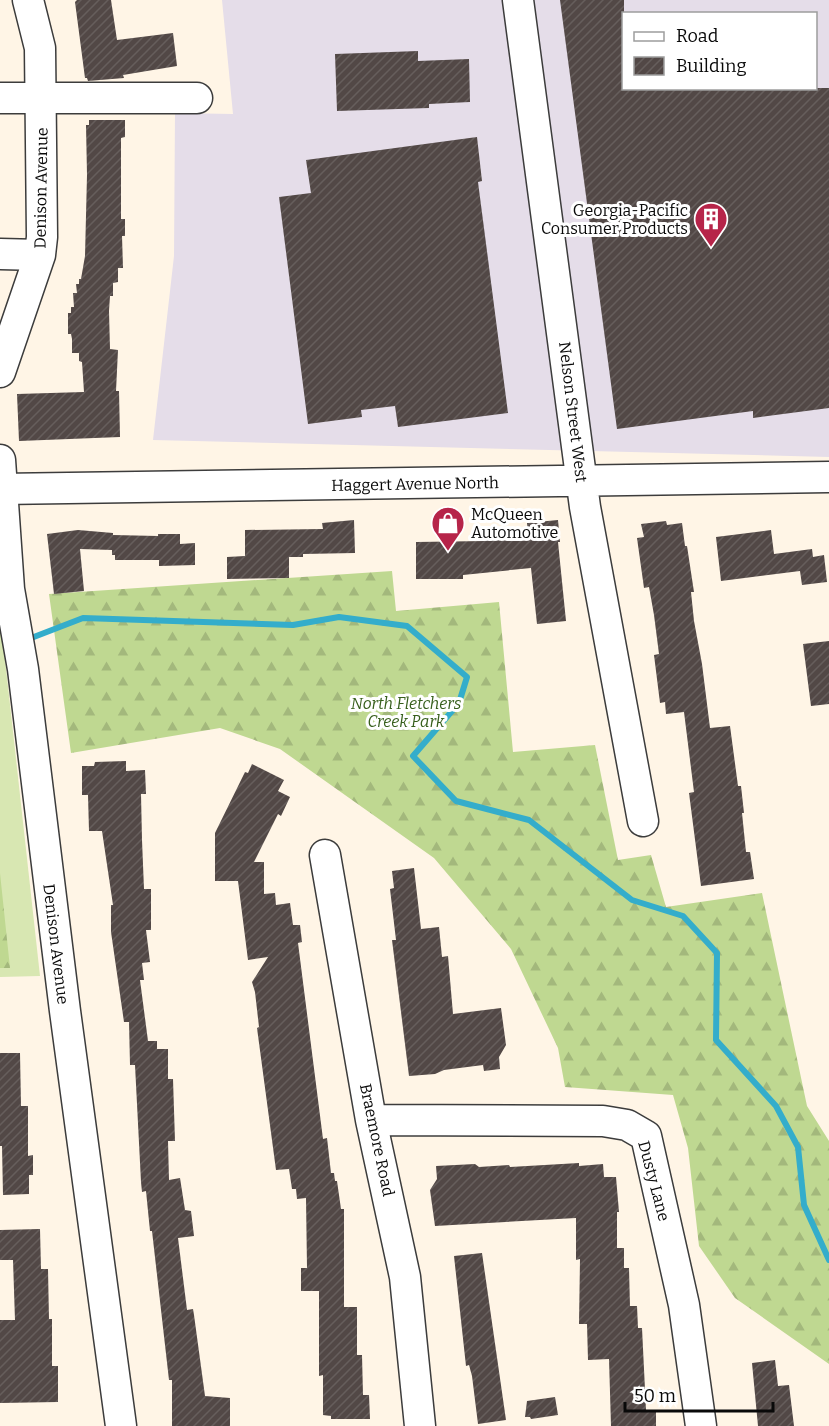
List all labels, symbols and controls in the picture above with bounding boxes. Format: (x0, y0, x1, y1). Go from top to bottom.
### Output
legend (622, 12, 817, 90)
text: Road (676, 25, 719, 47)
text: Building (676, 55, 747, 77)
street label: Denison Avenue (30, 127, 52, 249)
place label: Georgia-Pacific Consumer Products (541, 201, 688, 238)
building icon: Georgia-Pacific Consumer Products (693, 201, 729, 248)
street label: Nelson Street West (555, 341, 591, 484)
street label: Haggert Avenue North (331, 473, 499, 495)
shop icon: McQueen Automotive (430, 505, 466, 552)
place label: McQueen Automotive (471, 505, 558, 542)
park label: North Fletchers Creek Park (351, 694, 462, 731)
street label: Denison Avenue (39, 883, 73, 1005)
street label: Braemore Road (356, 1082, 398, 1199)
street label: Dusty Lane (634, 1139, 674, 1223)
scale bar (625, 1375, 774, 1413)
text: 50 m (634, 1385, 676, 1407)

